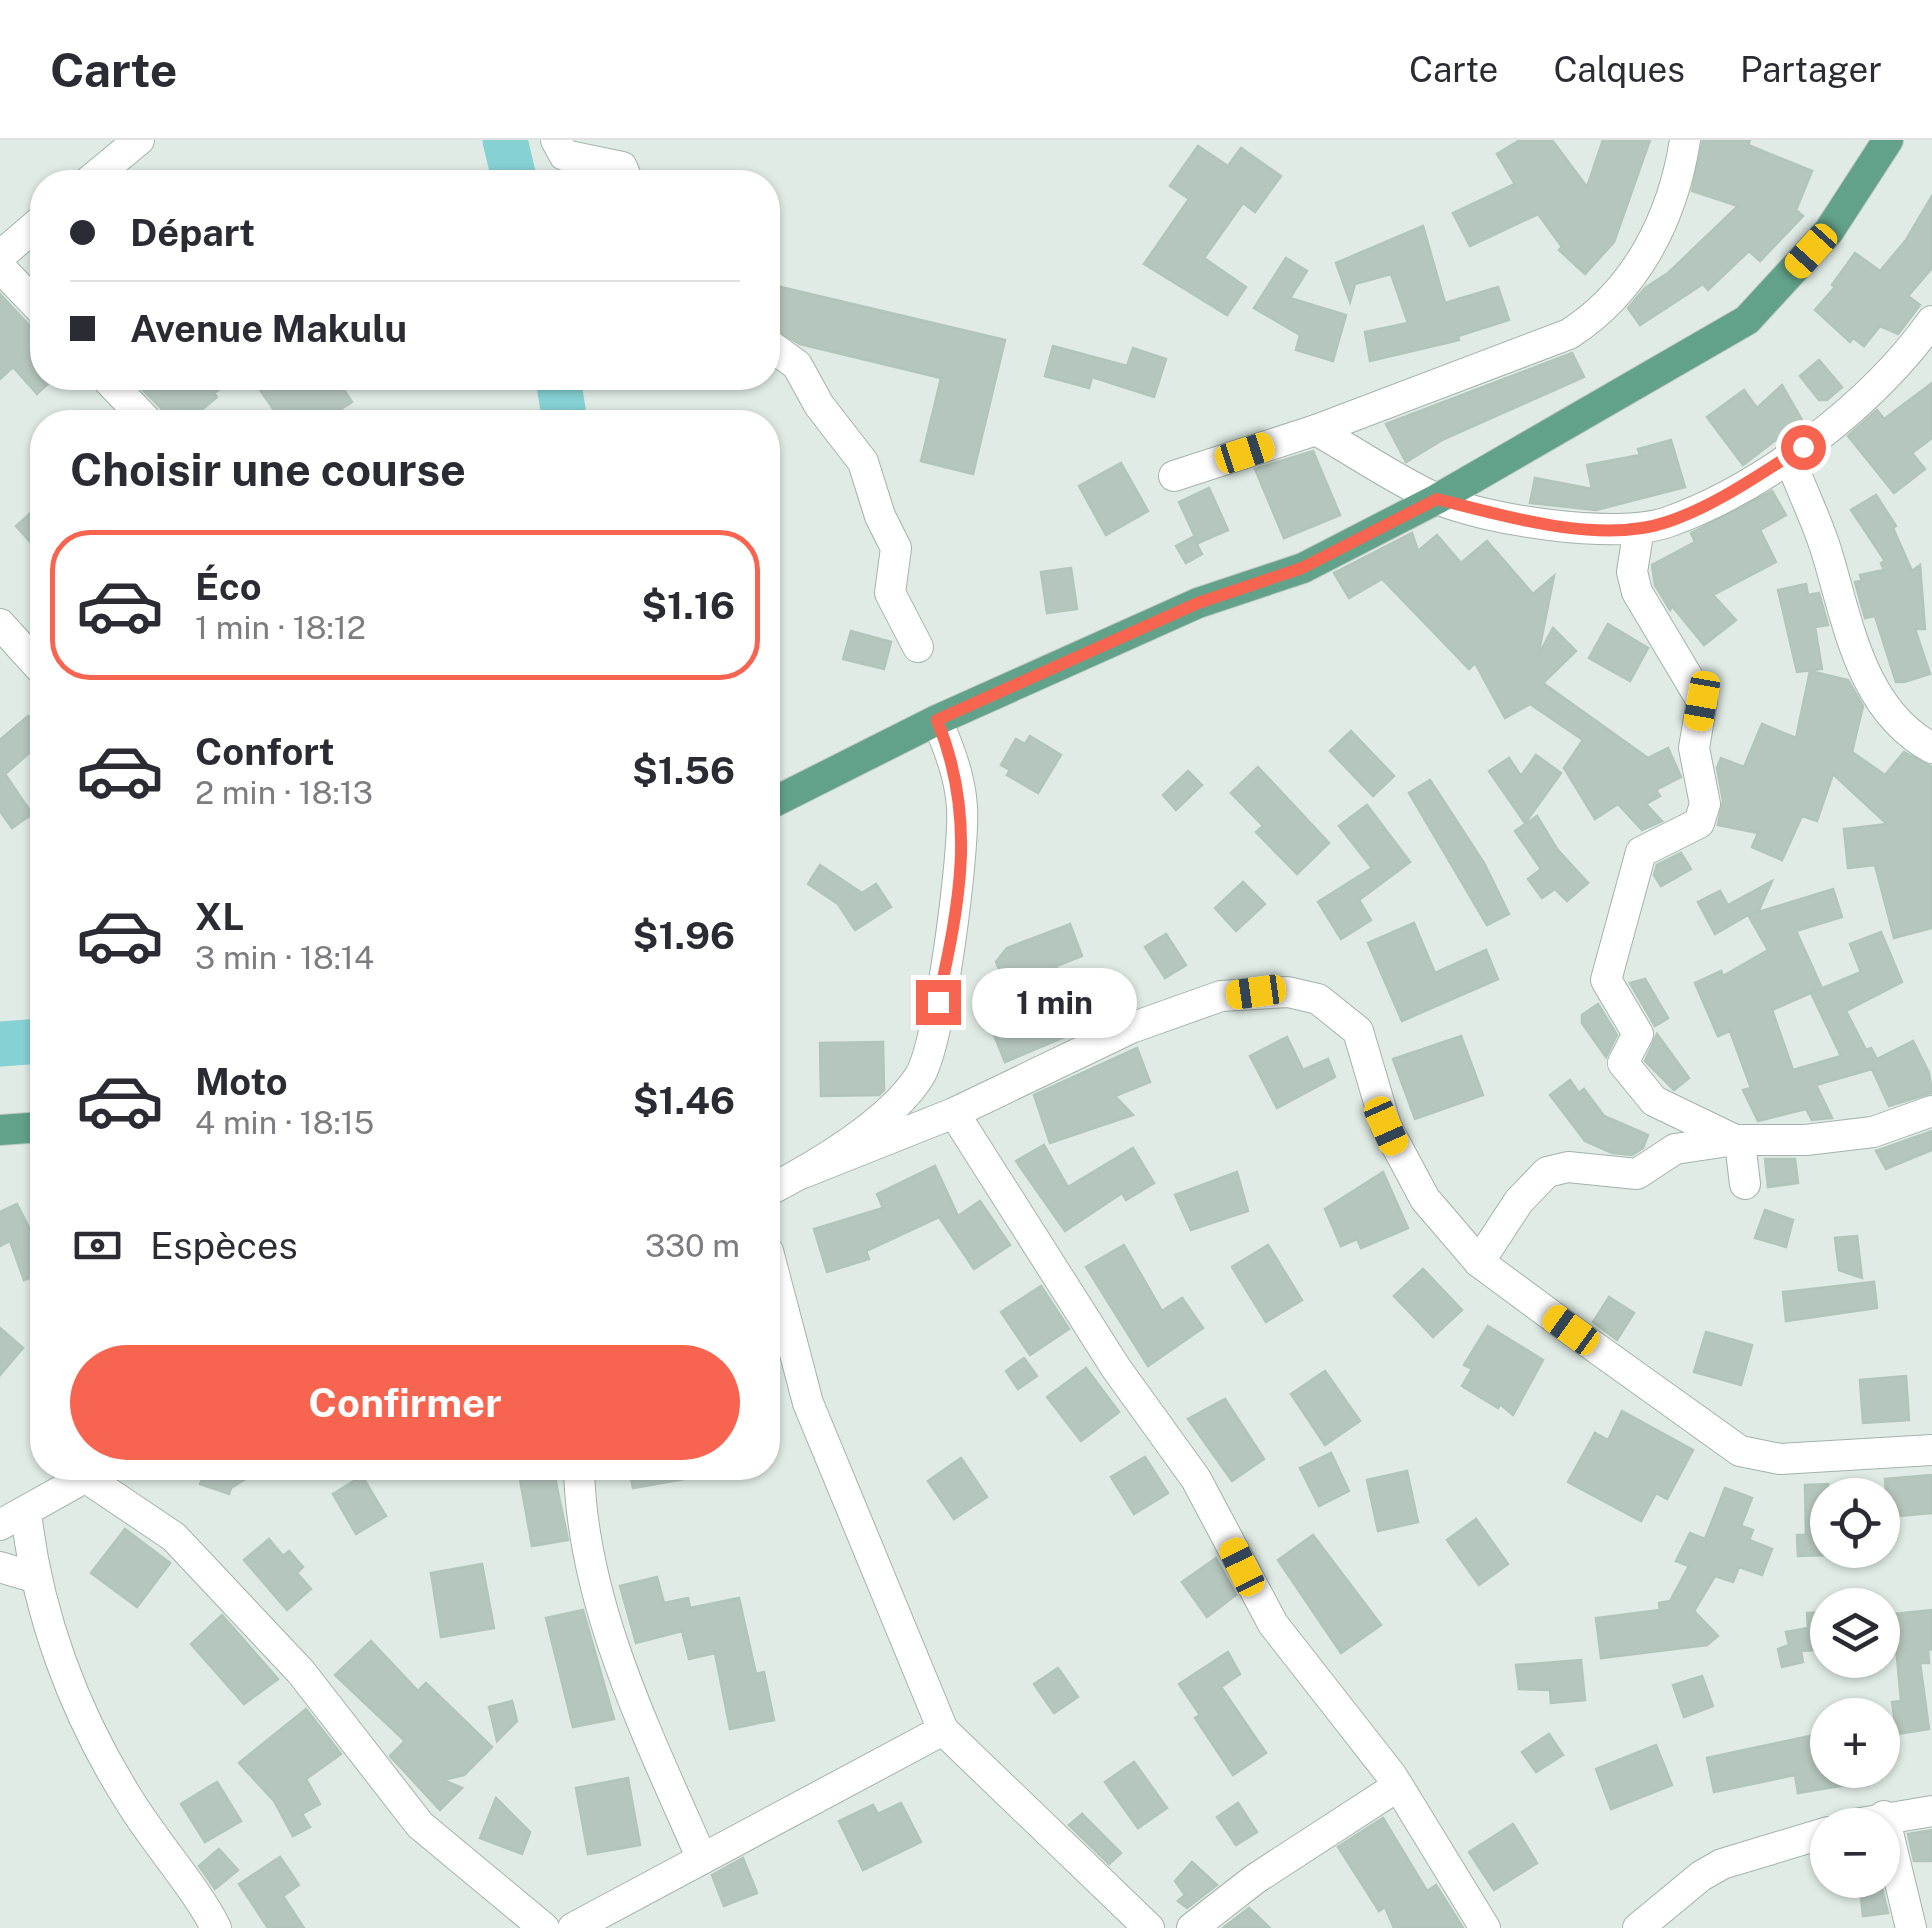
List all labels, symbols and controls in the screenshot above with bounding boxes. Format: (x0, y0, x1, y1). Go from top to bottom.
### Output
text: Carte (50, 41, 177, 98)
text: Carte (1409, 49, 1498, 90)
text: Calques (1553, 49, 1685, 90)
text: Partager (1740, 49, 1882, 90)
text: Départ (130, 210, 255, 255)
car (1780, 219, 1842, 283)
text: Avenue Makulu (130, 306, 407, 351)
route start (1781, 425, 1826, 470)
car (1212, 429, 1278, 477)
text: Choisir une course (70, 443, 466, 496)
icon: car (75, 560, 165, 650)
text: Éco (195, 564, 262, 609)
text: $1.16 (641, 583, 735, 628)
text: 1 min · 18:12 (195, 609, 366, 646)
car (1682, 669, 1722, 733)
icon: car (75, 725, 165, 815)
text: Confort (195, 729, 335, 774)
text: $1.56 (632, 748, 735, 793)
text: 2 min · 18:13 (195, 774, 373, 811)
icon: car (75, 890, 165, 980)
text: XL (195, 894, 244, 939)
text: $1.96 (633, 913, 735, 958)
text: 3 min · 18:14 (195, 939, 374, 976)
callout: 1 min (973, 967, 1138, 1037)
car (1224, 973, 1288, 1011)
route end (916, 980, 961, 1025)
text: 1 min (1016, 984, 1093, 1021)
icon: car (75, 1055, 165, 1145)
text: Moto (195, 1059, 288, 1104)
text: $1.46 (633, 1078, 735, 1123)
car (1360, 1092, 1412, 1160)
text: 4 min · 18:15 (195, 1104, 374, 1141)
icon: cash (70, 1218, 125, 1273)
text: Espèces (150, 1223, 298, 1268)
text: 330 m (645, 1227, 740, 1264)
car (1538, 1300, 1604, 1360)
button: Confirmer (70, 1345, 740, 1460)
map controls (1810, 1478, 1900, 1898)
button: locate (1810, 1478, 1900, 1568)
car (1215, 1533, 1269, 1601)
button: layers (1810, 1588, 1900, 1678)
button: + (1810, 1698, 1900, 1788)
button: − (1810, 1808, 1900, 1898)

